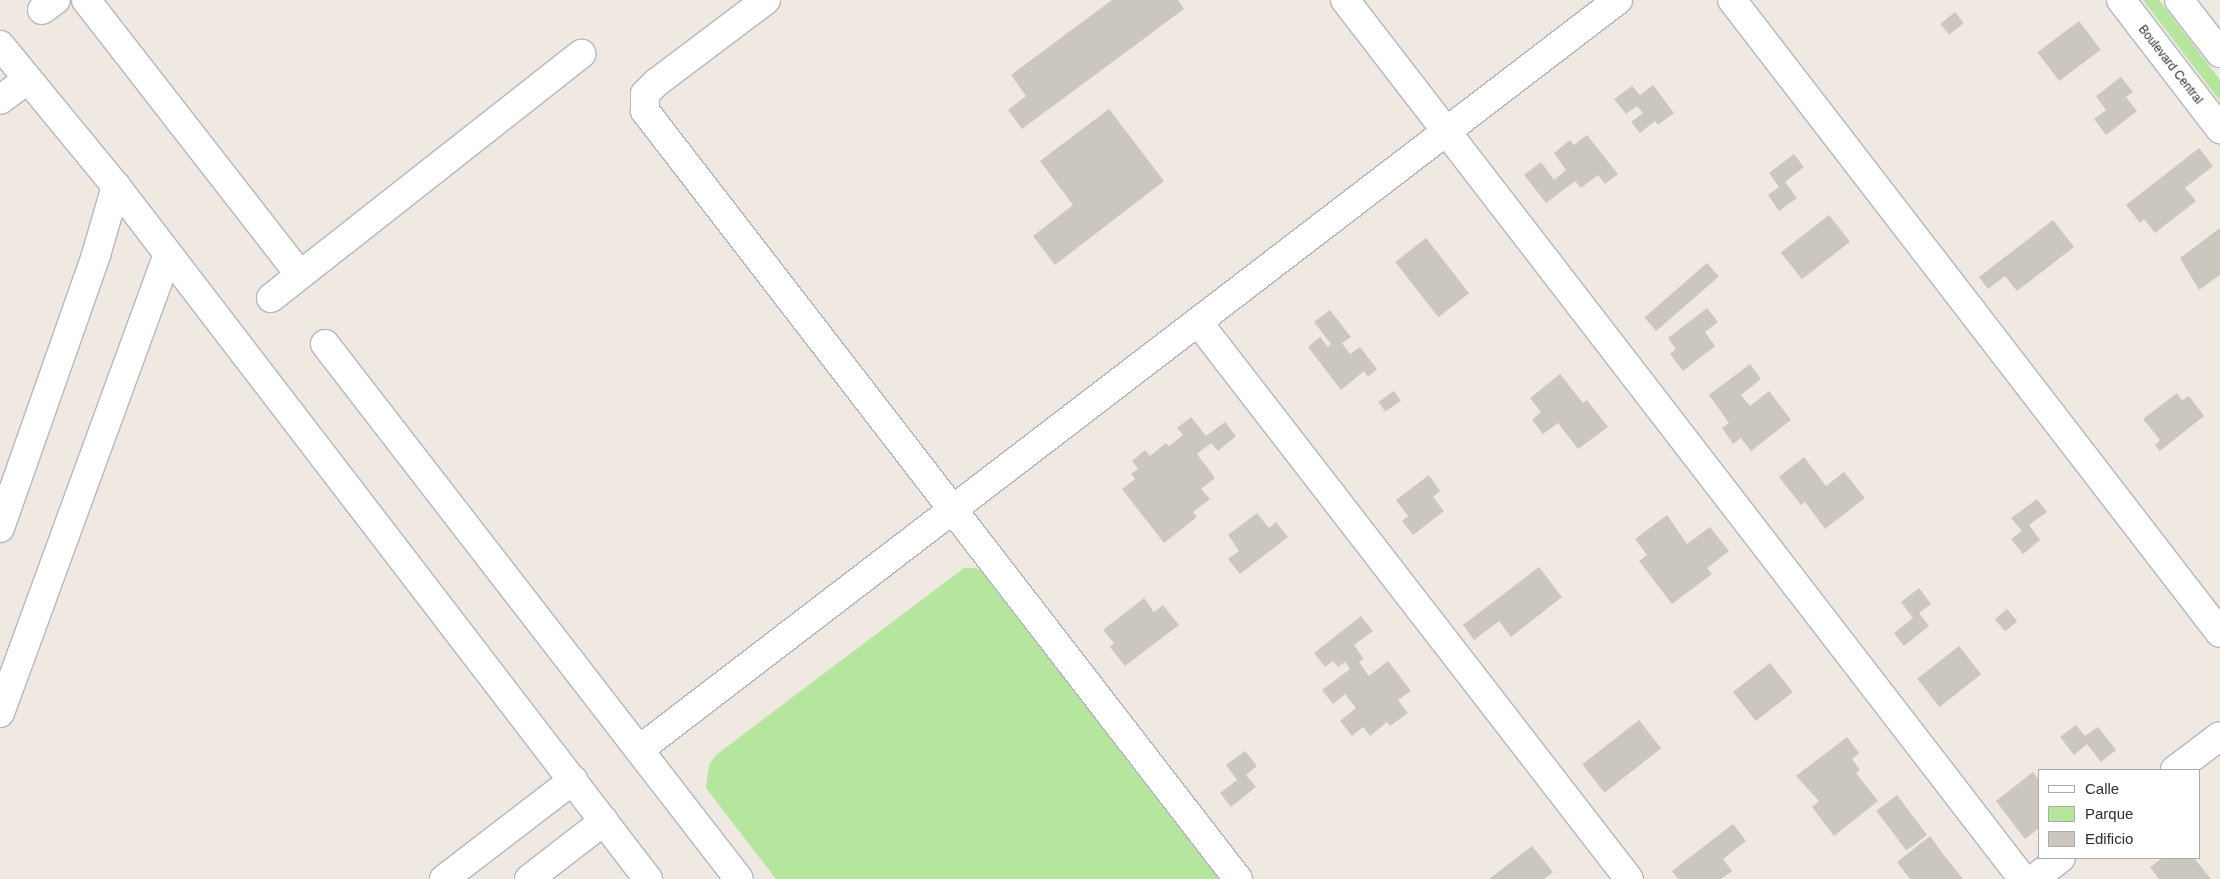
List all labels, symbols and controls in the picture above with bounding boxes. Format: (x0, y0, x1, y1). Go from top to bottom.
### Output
street label: Boulevard Central (2135, 23, 2205, 107)
legend (2038, 769, 2200, 859)
text: Calle (2085, 780, 2119, 797)
text: Parque (2085, 805, 2133, 822)
text: Edificio (2085, 830, 2133, 847)

